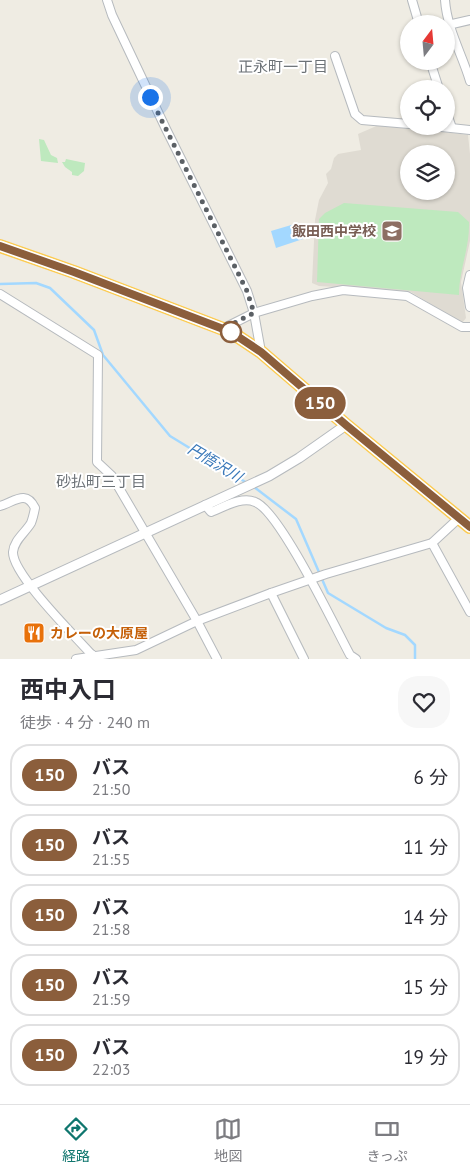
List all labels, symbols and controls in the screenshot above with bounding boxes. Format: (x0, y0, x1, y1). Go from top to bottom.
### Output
north arrow (400, 15, 455, 70)
map controls (400, 15, 455, 200)
district label: 正永町一丁目 (238, 57, 328, 76)
button: locate (400, 80, 455, 135)
your location (138, 85, 163, 110)
button: layers (400, 145, 455, 200)
school or university icon: 飯田西中学校 (380, 219, 404, 243)
place label: 飯田西中学校 (292, 222, 376, 240)
unlabelled marker (220, 321, 242, 343)
line badge: 150 (291, 387, 349, 419)
text: 150 (305, 391, 335, 414)
water label: 円悟沢川 (185, 439, 248, 487)
district label: 砂払町三丁目 (56, 472, 146, 491)
restaurant icon: カレーの大原屋 (22, 621, 46, 645)
place label: カレーの大原屋 (50, 624, 148, 642)
text: 西中入口 (20, 674, 116, 705)
button: heart (398, 676, 450, 728)
text: 徒歩 · 4 分 · 240 m (20, 712, 150, 732)
text: バス (92, 755, 130, 779)
text: 150 (34, 763, 65, 786)
text: 6 分 (414, 765, 448, 789)
text: 21:50 (92, 779, 130, 799)
text: バス (92, 825, 130, 849)
text: 150 (34, 833, 65, 856)
text: 11 分 (403, 835, 448, 859)
text: 21:55 (92, 849, 130, 869)
text: バス (92, 895, 130, 919)
text: 150 (34, 903, 65, 926)
text: 14 分 (403, 905, 448, 929)
text: 21:58 (92, 919, 130, 939)
text: バス (92, 965, 130, 989)
text: 150 (34, 973, 65, 996)
text: 15 分 (403, 975, 448, 999)
text: 21:59 (92, 989, 130, 1009)
text: バス (92, 1035, 130, 1059)
text: 150 (34, 1043, 65, 1066)
text: 19 分 (403, 1045, 448, 1069)
text: 22:03 (92, 1059, 130, 1079)
tab: 経路 (62, 1115, 90, 1165)
tab: 地図 (214, 1115, 242, 1165)
tab: きっぷ (366, 1115, 408, 1165)

